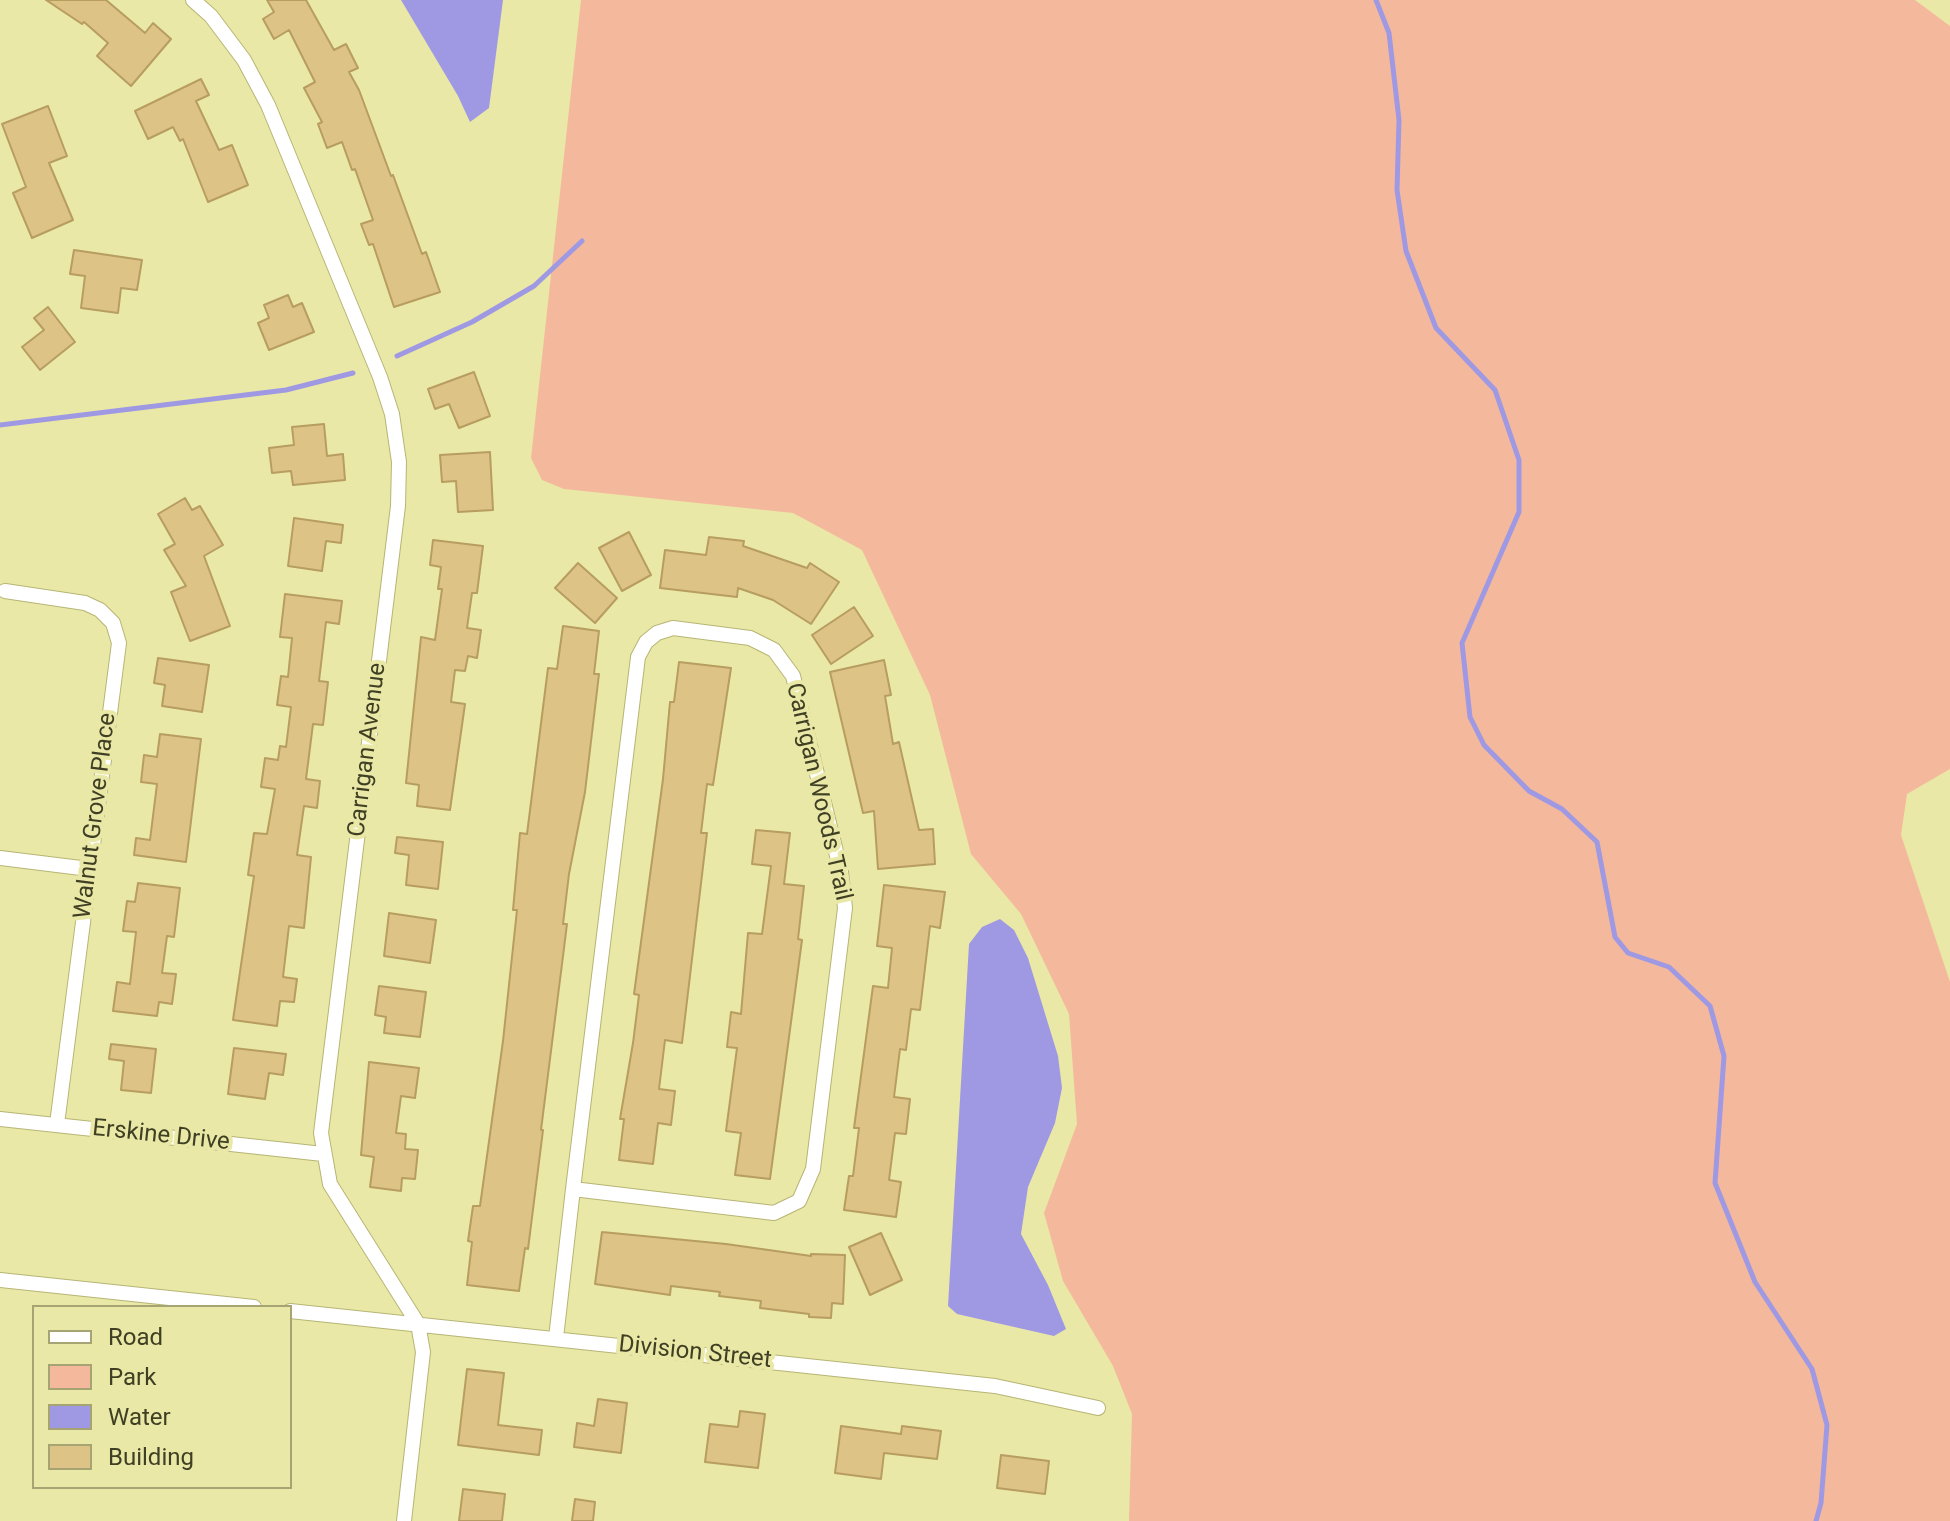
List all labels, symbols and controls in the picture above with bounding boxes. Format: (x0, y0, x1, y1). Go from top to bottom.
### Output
street label: Carrigan Avenue (343, 661, 393, 839)
street label: Carrigan Woods Trail (779, 680, 857, 904)
street label: Walnut Grove Place (69, 711, 123, 921)
street label: Erskine Drive (91, 1114, 231, 1158)
legend (32, 1305, 292, 1489)
text: Road (108, 1323, 163, 1351)
street label: Division Street (617, 1331, 773, 1375)
text: Park (108, 1363, 156, 1391)
text: Water (108, 1403, 171, 1431)
text: Building (108, 1443, 194, 1471)

